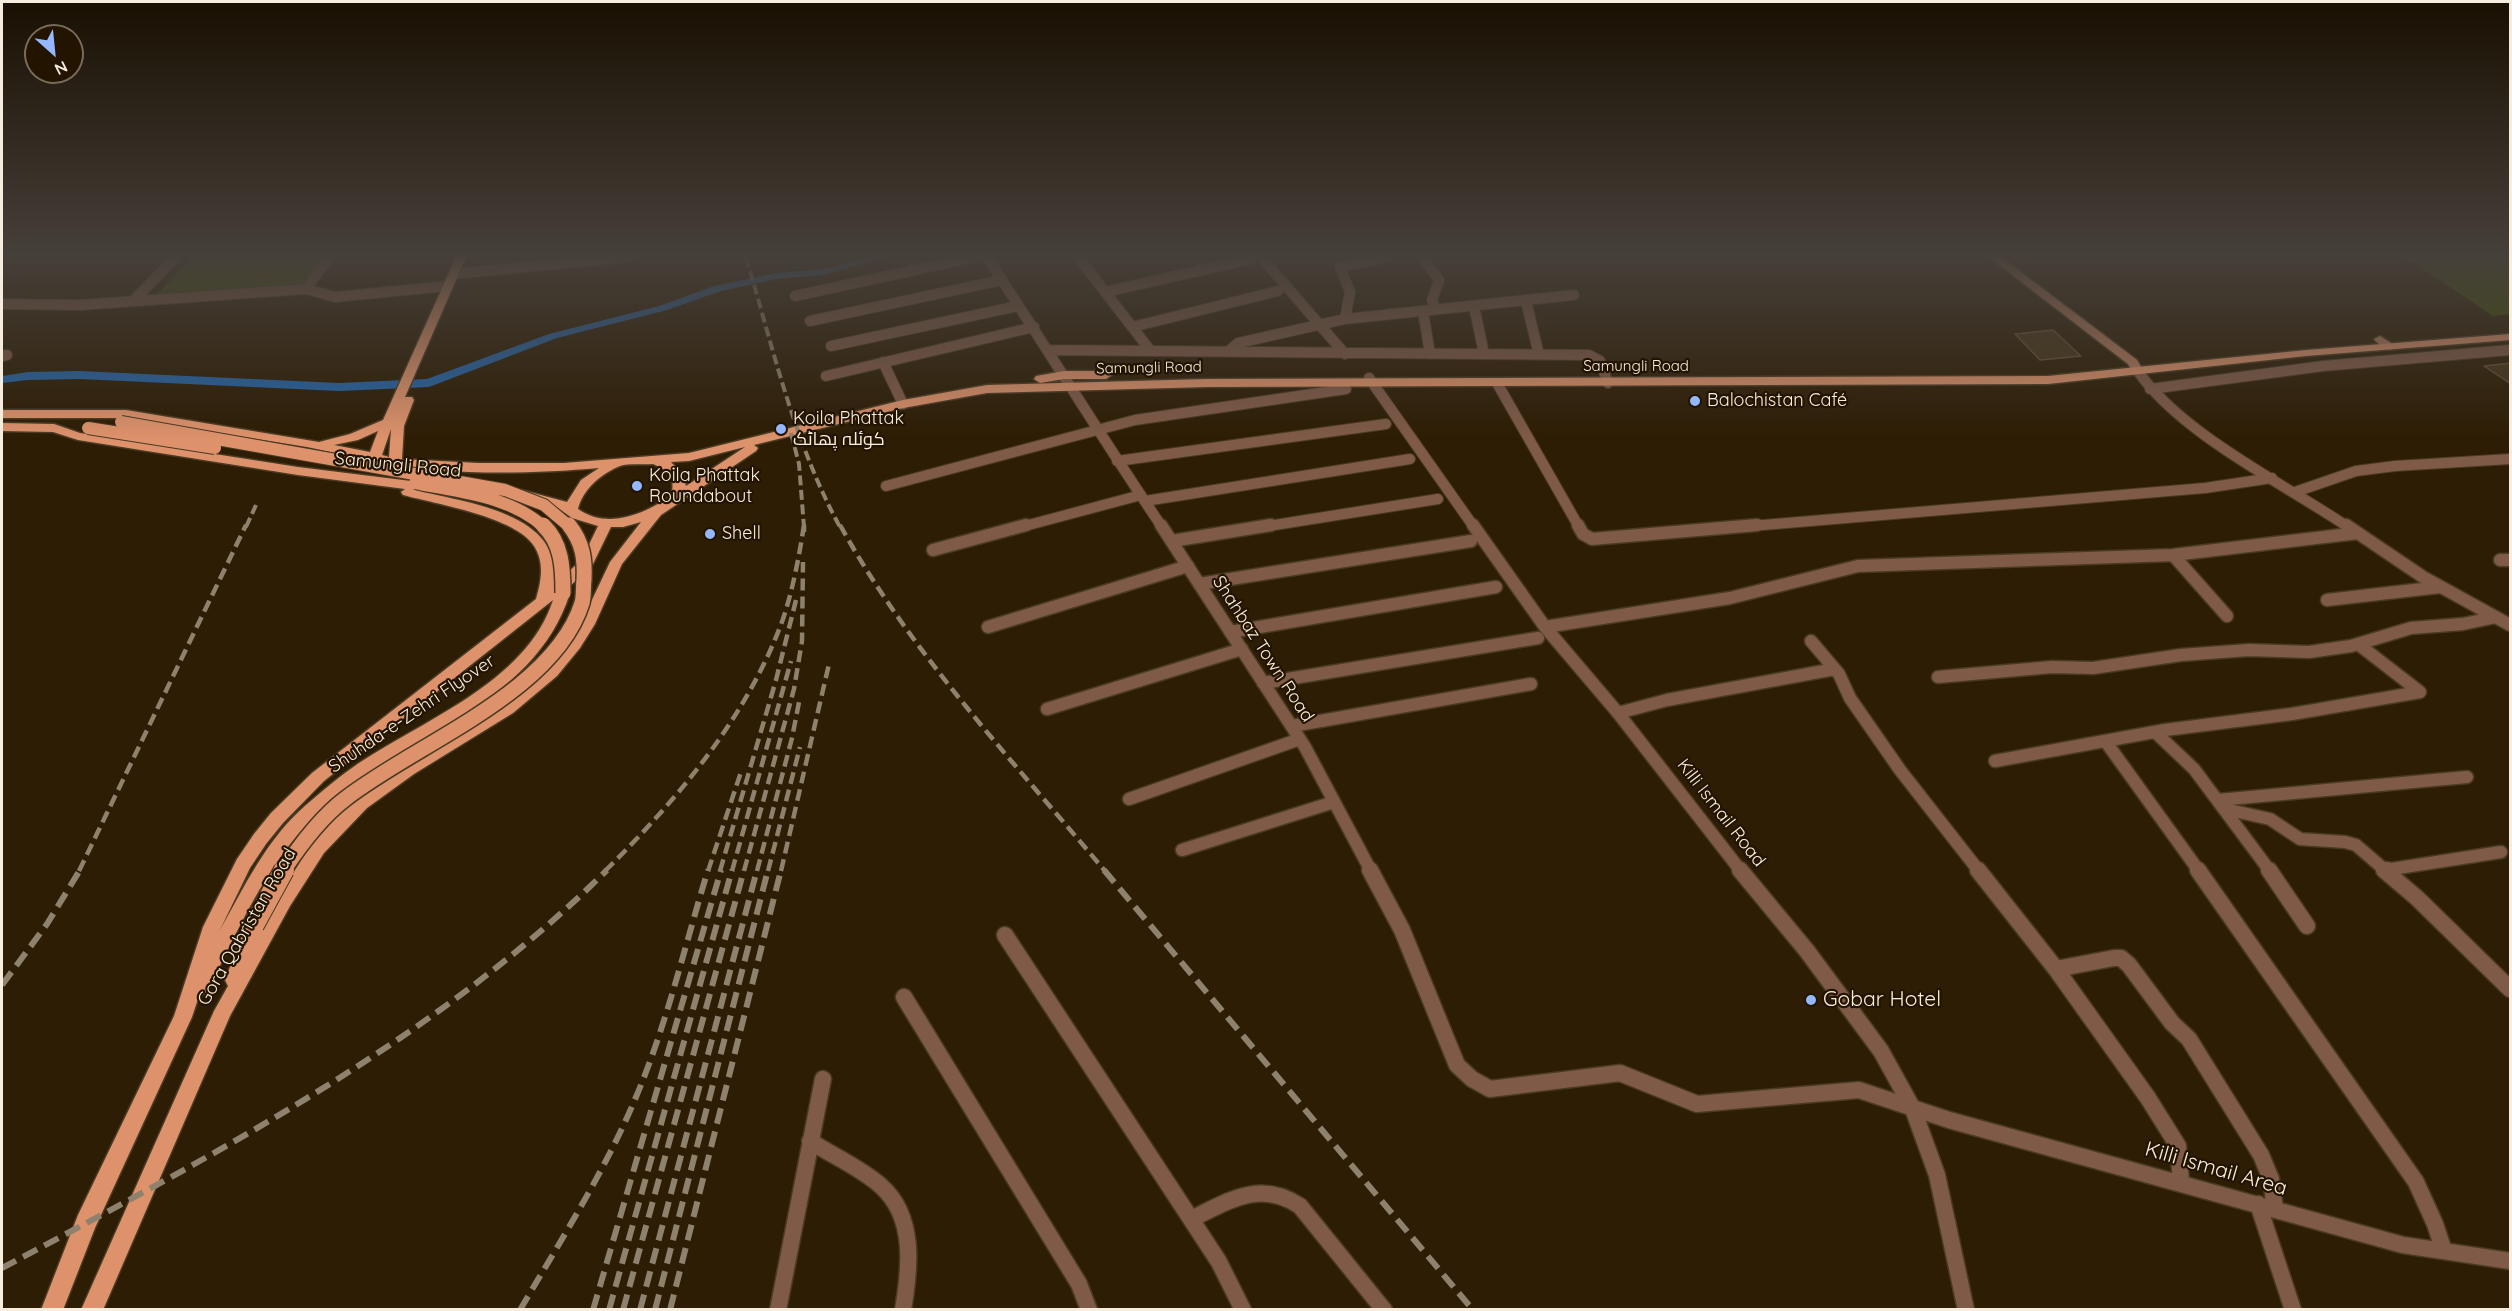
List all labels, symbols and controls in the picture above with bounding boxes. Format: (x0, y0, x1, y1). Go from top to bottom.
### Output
north arrow (24, 24, 84, 84)
text: N (51, 57, 71, 80)
street label: Samungli Road (1583, 357, 1689, 375)
street label: Samungli Road (1096, 358, 1202, 378)
place label: Balochistan Café (1707, 390, 1847, 412)
marker: Balochistan Café (1688, 394, 1702, 408)
place label: Koila Phattak کوئلہ پھاٹک (793, 408, 904, 450)
marker: Koila Phattak کوئلہ پھاٹک (774, 422, 788, 436)
street label: Samungli Road (334, 448, 462, 482)
place label: Koila Phattak Roundabout (649, 465, 760, 508)
marker: Koila Phattak Roundabout (630, 479, 644, 493)
place label: Shell (722, 523, 761, 545)
marker: Shell (703, 527, 717, 541)
street label: Shahbaz Town Road (1208, 572, 1318, 726)
street label: Shuhda-e-Zehri Flyover (325, 650, 499, 778)
street label: Killi Ismail Road (1672, 755, 1770, 871)
street label: Gora Qabristan Road (193, 845, 301, 1009)
place label: Gobar Hotel (1823, 987, 1941, 1013)
marker: Gobar Hotel (1804, 993, 1818, 1007)
street label: Killi Ismail Area (2142, 1137, 2290, 1201)

